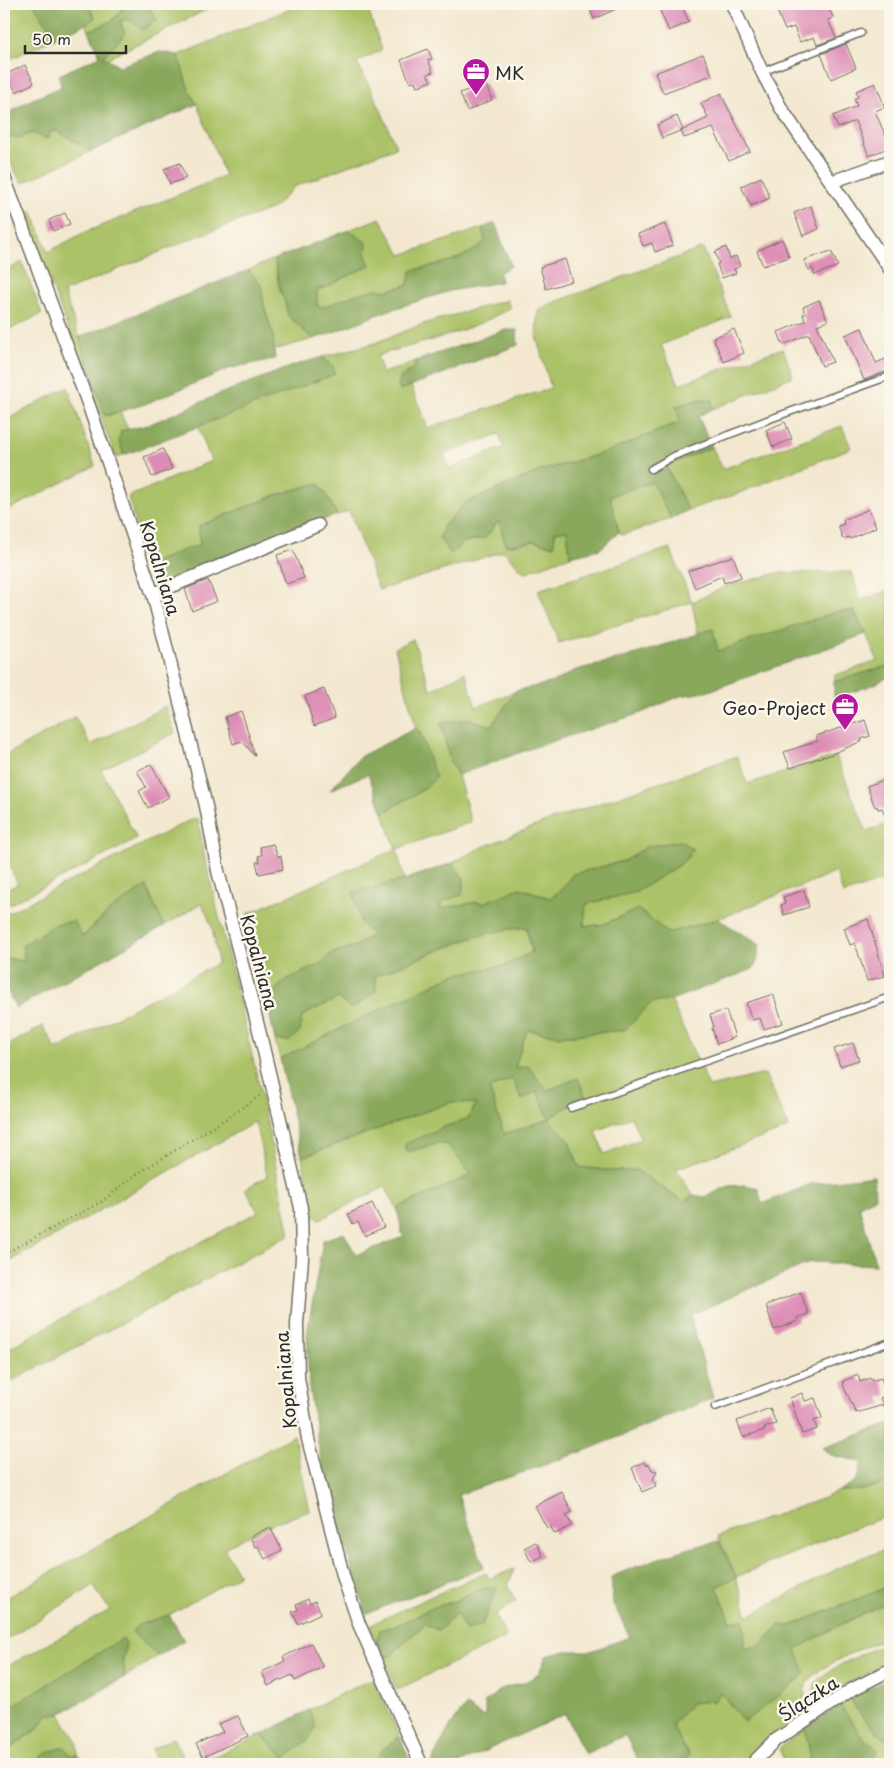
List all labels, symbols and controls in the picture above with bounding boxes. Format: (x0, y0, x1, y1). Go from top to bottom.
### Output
scale bar (25, 22, 126, 54)
text: 50 m (32, 27, 71, 50)
office icon: MK (461, 57, 491, 96)
place label: MK (495, 59, 524, 86)
street label: Kopalniana (134, 517, 188, 619)
office icon: Geo-Project (830, 692, 860, 731)
place label: Geo-Project (722, 694, 826, 721)
street label: Kopalniana (234, 911, 286, 1013)
street label: Kopalniana (267, 1329, 303, 1430)
street label: Ślączka (773, 1668, 844, 1727)

